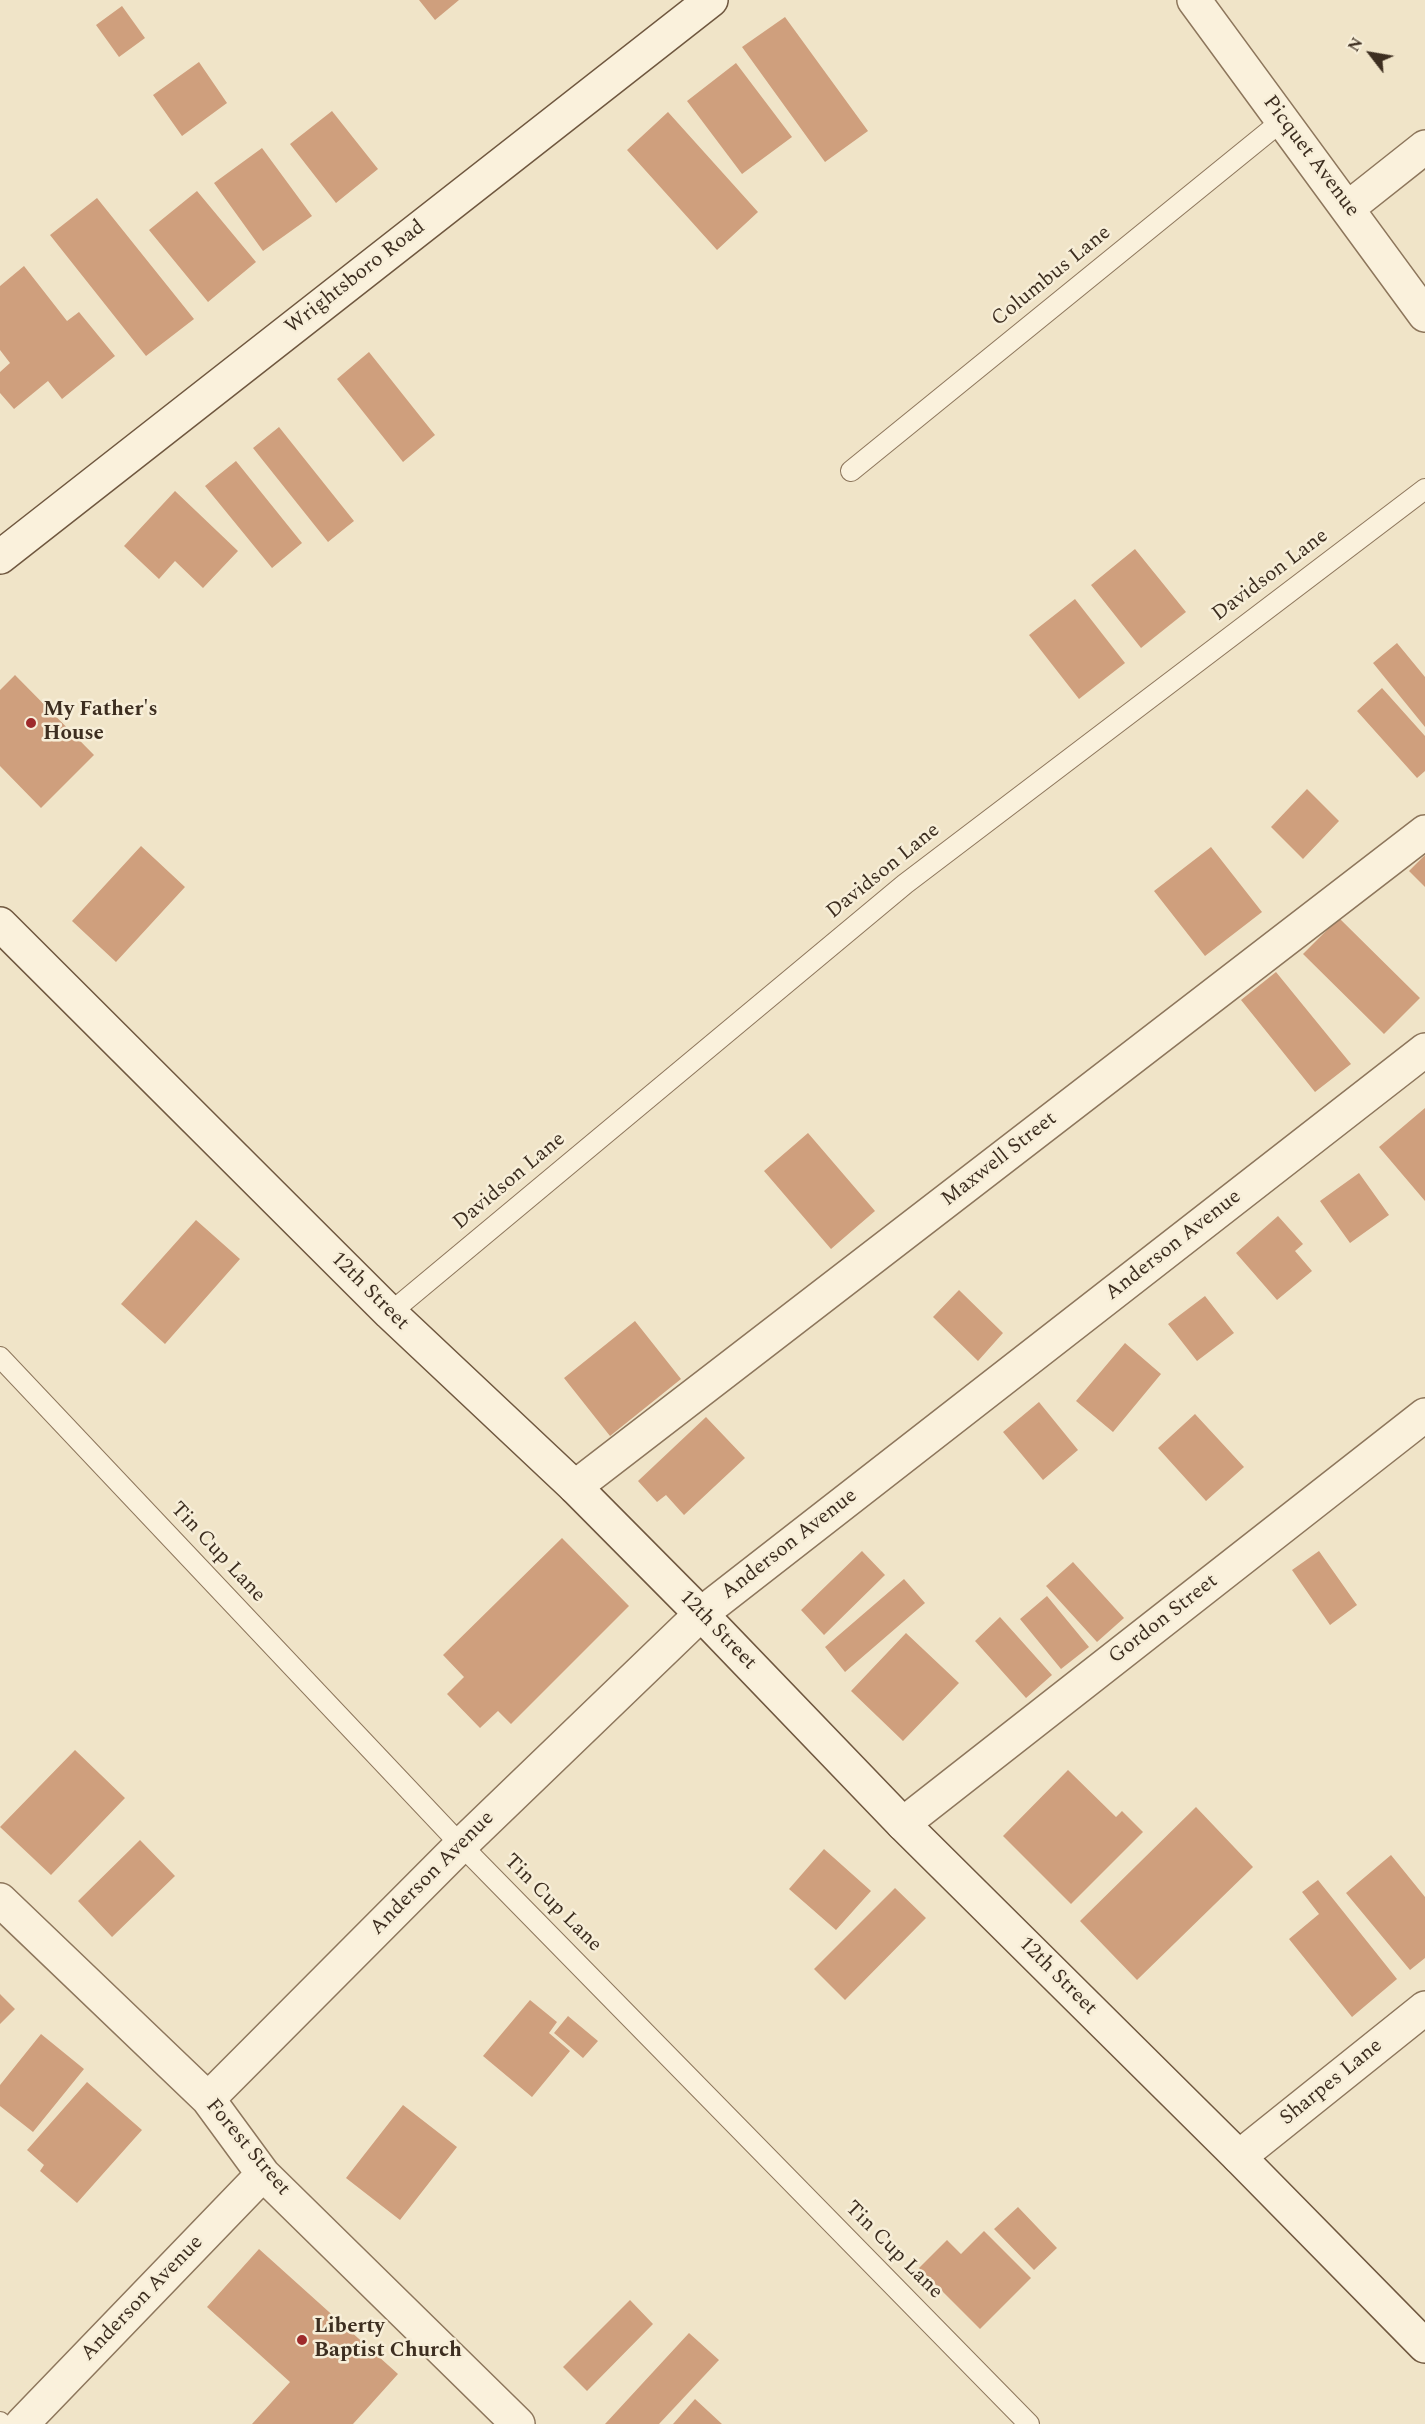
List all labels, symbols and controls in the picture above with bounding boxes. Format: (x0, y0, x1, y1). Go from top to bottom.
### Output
north arrow (1341, 24, 1401, 84)
text: N (1342, 33, 1369, 57)
street label: Picquet Avenue (1256, 91, 1364, 223)
street label: Wrightsboro Road (281, 216, 431, 340)
street label: Columbus Lane (987, 221, 1117, 333)
street label: Davidson Lane (1208, 524, 1334, 628)
place label: My Father's House (43, 698, 158, 748)
marker: My Father's House (24, 716, 38, 730)
street label: Davidson Lane (822, 819, 946, 925)
street label: Maxwell Street (937, 1107, 1063, 1213)
street label: Davidson Lane (449, 1128, 571, 1236)
street label: Anderson Avenue (1101, 1185, 1247, 1307)
street label: 12th Street (324, 1247, 414, 1337)
street label: Anderson Avenue (717, 1484, 863, 1606)
street label: Tin Cup Lane (164, 1497, 270, 1609)
street label: Gordon Street (1104, 1570, 1224, 1670)
street label: 12th Street (673, 1586, 761, 1676)
street label: Anderson Avenue (366, 1807, 500, 1941)
street label: Tin Cup Lane (498, 1850, 606, 1958)
street label: 12th Street (1012, 1932, 1102, 2022)
street label: Sharpes Lane (1276, 2034, 1388, 2132)
street label: Forest Street (199, 2094, 295, 2202)
street label: Tin Cup Lane (839, 2197, 947, 2305)
street label: Anderson Avenue (76, 2231, 210, 2367)
place label: Liberty Baptist Church (314, 2315, 462, 2365)
marker: Liberty Baptist Church (295, 2333, 309, 2347)

